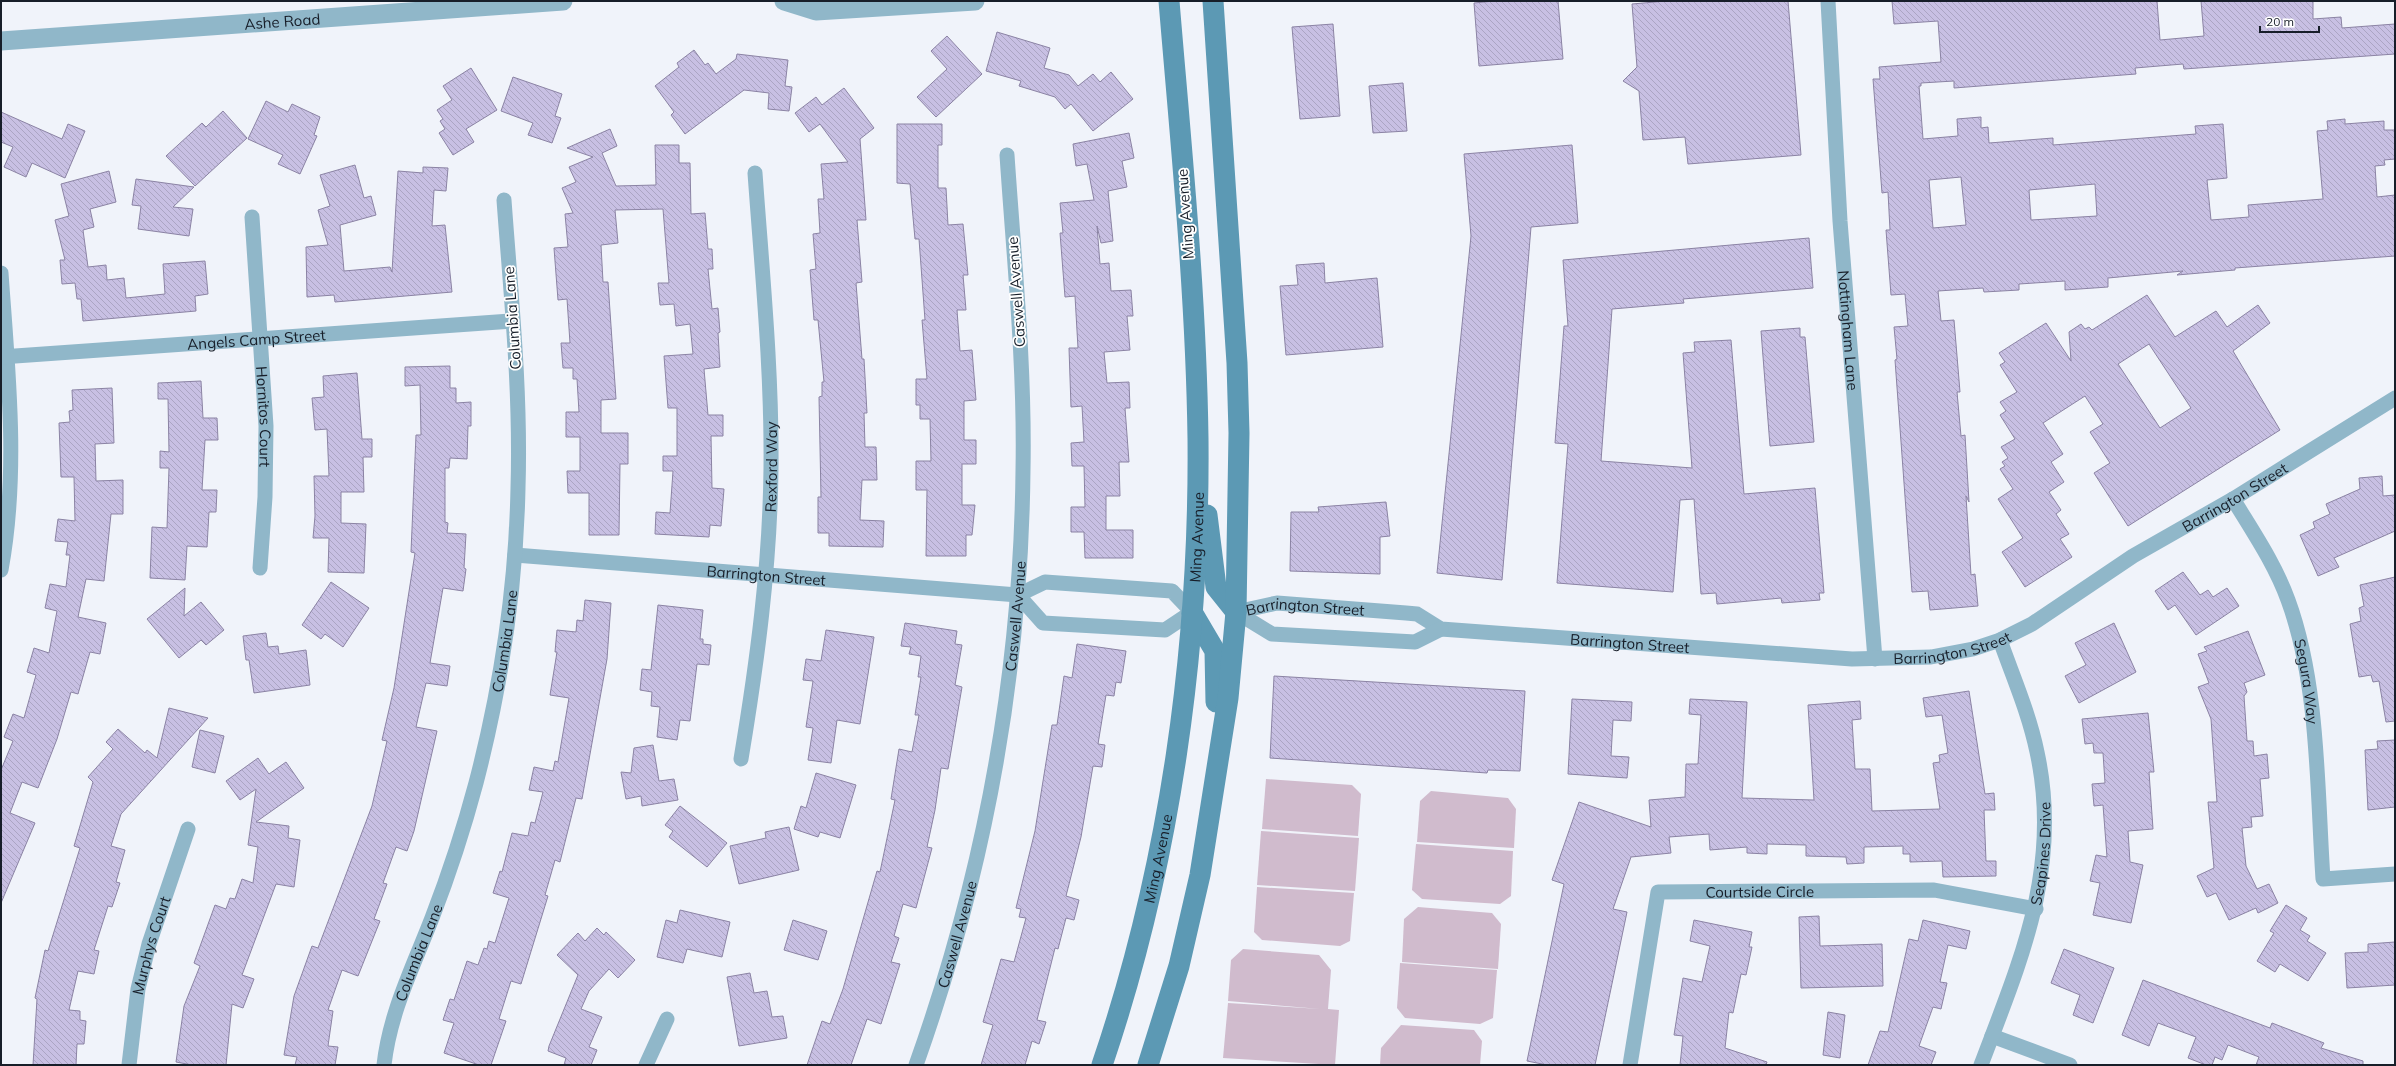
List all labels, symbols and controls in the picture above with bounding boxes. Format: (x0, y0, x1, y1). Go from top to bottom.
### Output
scale bar (2260, 8, 2319, 34)
street label: Ashe Road (244, 9, 321, 33)
text: 20 m (2266, 14, 2294, 29)
street label: Ming Avenue (1172, 168, 1198, 260)
street label: Caswell Avenue (1003, 236, 1029, 348)
street label: Columbia Lane (499, 266, 525, 370)
street label: Nottingham Lane (1834, 269, 1863, 391)
street label: Angels Camp Street (187, 325, 326, 353)
street label: Hornitos Court (253, 365, 276, 467)
street label: Rexford Way (760, 421, 781, 513)
street label: Barrington Street (2178, 458, 2291, 536)
street label: Ming Avenue (1185, 492, 1207, 583)
street label: Caswell Avenue (1000, 560, 1029, 672)
street label: Barrington Street (706, 561, 827, 589)
street label: Columbia Lane (487, 589, 521, 694)
street label: Barrington Street (1244, 593, 1365, 619)
street label: Barrington Street (1893, 627, 2014, 667)
street label: Barrington Street (1569, 629, 1690, 657)
street label: Segura Way (2291, 637, 2323, 725)
street label: Seapines Drive (2026, 801, 2054, 907)
street label: Ming Avenue (1139, 812, 1176, 905)
street label: Caswell Avenue (933, 878, 980, 990)
street label: Courtside Circle (1705, 881, 1814, 901)
street label: Murphys Court (127, 893, 174, 997)
street label: Columbia Lane (390, 901, 446, 1004)

